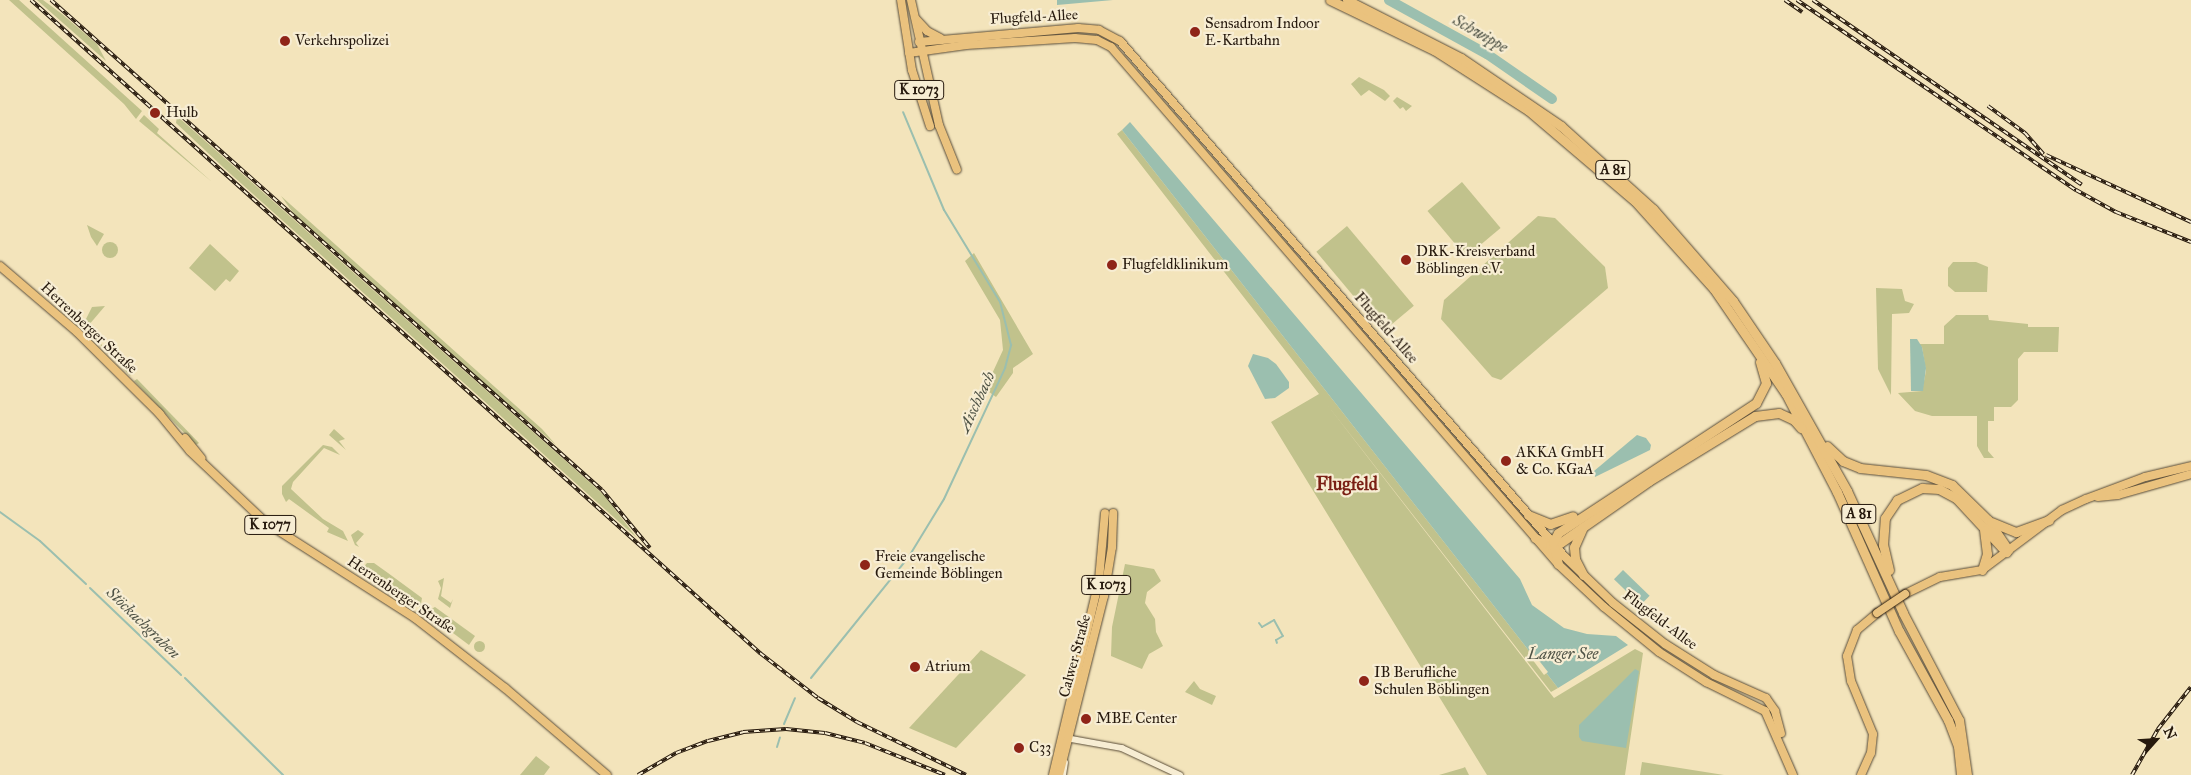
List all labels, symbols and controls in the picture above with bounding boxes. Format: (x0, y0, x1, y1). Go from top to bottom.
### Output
street label: Flugfeld-Allee (989, 6, 1079, 28)
water label: Schwippe (1449, 11, 1511, 57)
place label: Sensadrom Indoor E-Kartbahn (1205, 14, 1319, 49)
marker: Sensadrom Indoor E-Kartbahn (1189, 26, 1201, 38)
place label: Verkehrspolizei (295, 32, 389, 50)
marker: Verkehrspolizei (279, 35, 291, 47)
road number: K 1073 (894, 78, 944, 102)
place label: Hulb (166, 104, 198, 122)
marker: Hulb (148, 106, 162, 120)
road number: A 81 (1594, 158, 1632, 182)
place label: DRK-Kreisverband Böblingen e.V. (1416, 242, 1535, 277)
marker: DRK-Kreisverband Böblingen e.V. (1400, 254, 1412, 266)
place label: Flugfeldklinikum (1122, 256, 1228, 274)
marker: Flugfeldklinikum (1106, 259, 1118, 271)
street label: Herrenberger Straße (37, 279, 141, 377)
street label: Flugfeld-Allee (1350, 289, 1422, 367)
water label: Aischbach (955, 369, 999, 435)
place label: AKKA GmbH & Co. KGaA (1516, 443, 1604, 478)
marker: AKKA GmbH & Co. KGaA (1500, 455, 1512, 467)
district label: Flugfeld (1316, 473, 1378, 495)
road number: A 81 (1840, 502, 1878, 526)
road number: K 1077 (244, 514, 296, 536)
place label: Freie evangelische Gemeinde Böblingen (875, 547, 1003, 582)
street label: Herrenberger Straße (344, 552, 458, 638)
marker: Freie evangelische Gemeinde Böblingen (859, 559, 871, 571)
road number: K 1073 (1081, 574, 1131, 596)
water label: Stöckachgraben (102, 583, 184, 663)
street label: Flugfeld-Allee (1619, 586, 1701, 654)
street label: Calwer Straße (1055, 613, 1095, 699)
water label: Langer See (1528, 644, 1598, 664)
place label: Atrium (925, 658, 971, 676)
marker: Atrium (909, 661, 921, 673)
place label: IB Berufliche Schulen Böblingen (1374, 663, 1489, 698)
marker: IB Berufliche Schulen Böblingen (1358, 675, 1370, 687)
place label: MBE Center (1096, 710, 1177, 728)
marker: MBE Center (1080, 713, 1092, 725)
north arrow (2131, 715, 2181, 765)
text: N (2160, 724, 2180, 742)
place label: C33 (1029, 739, 1051, 757)
marker: C33 (1013, 742, 1025, 754)

